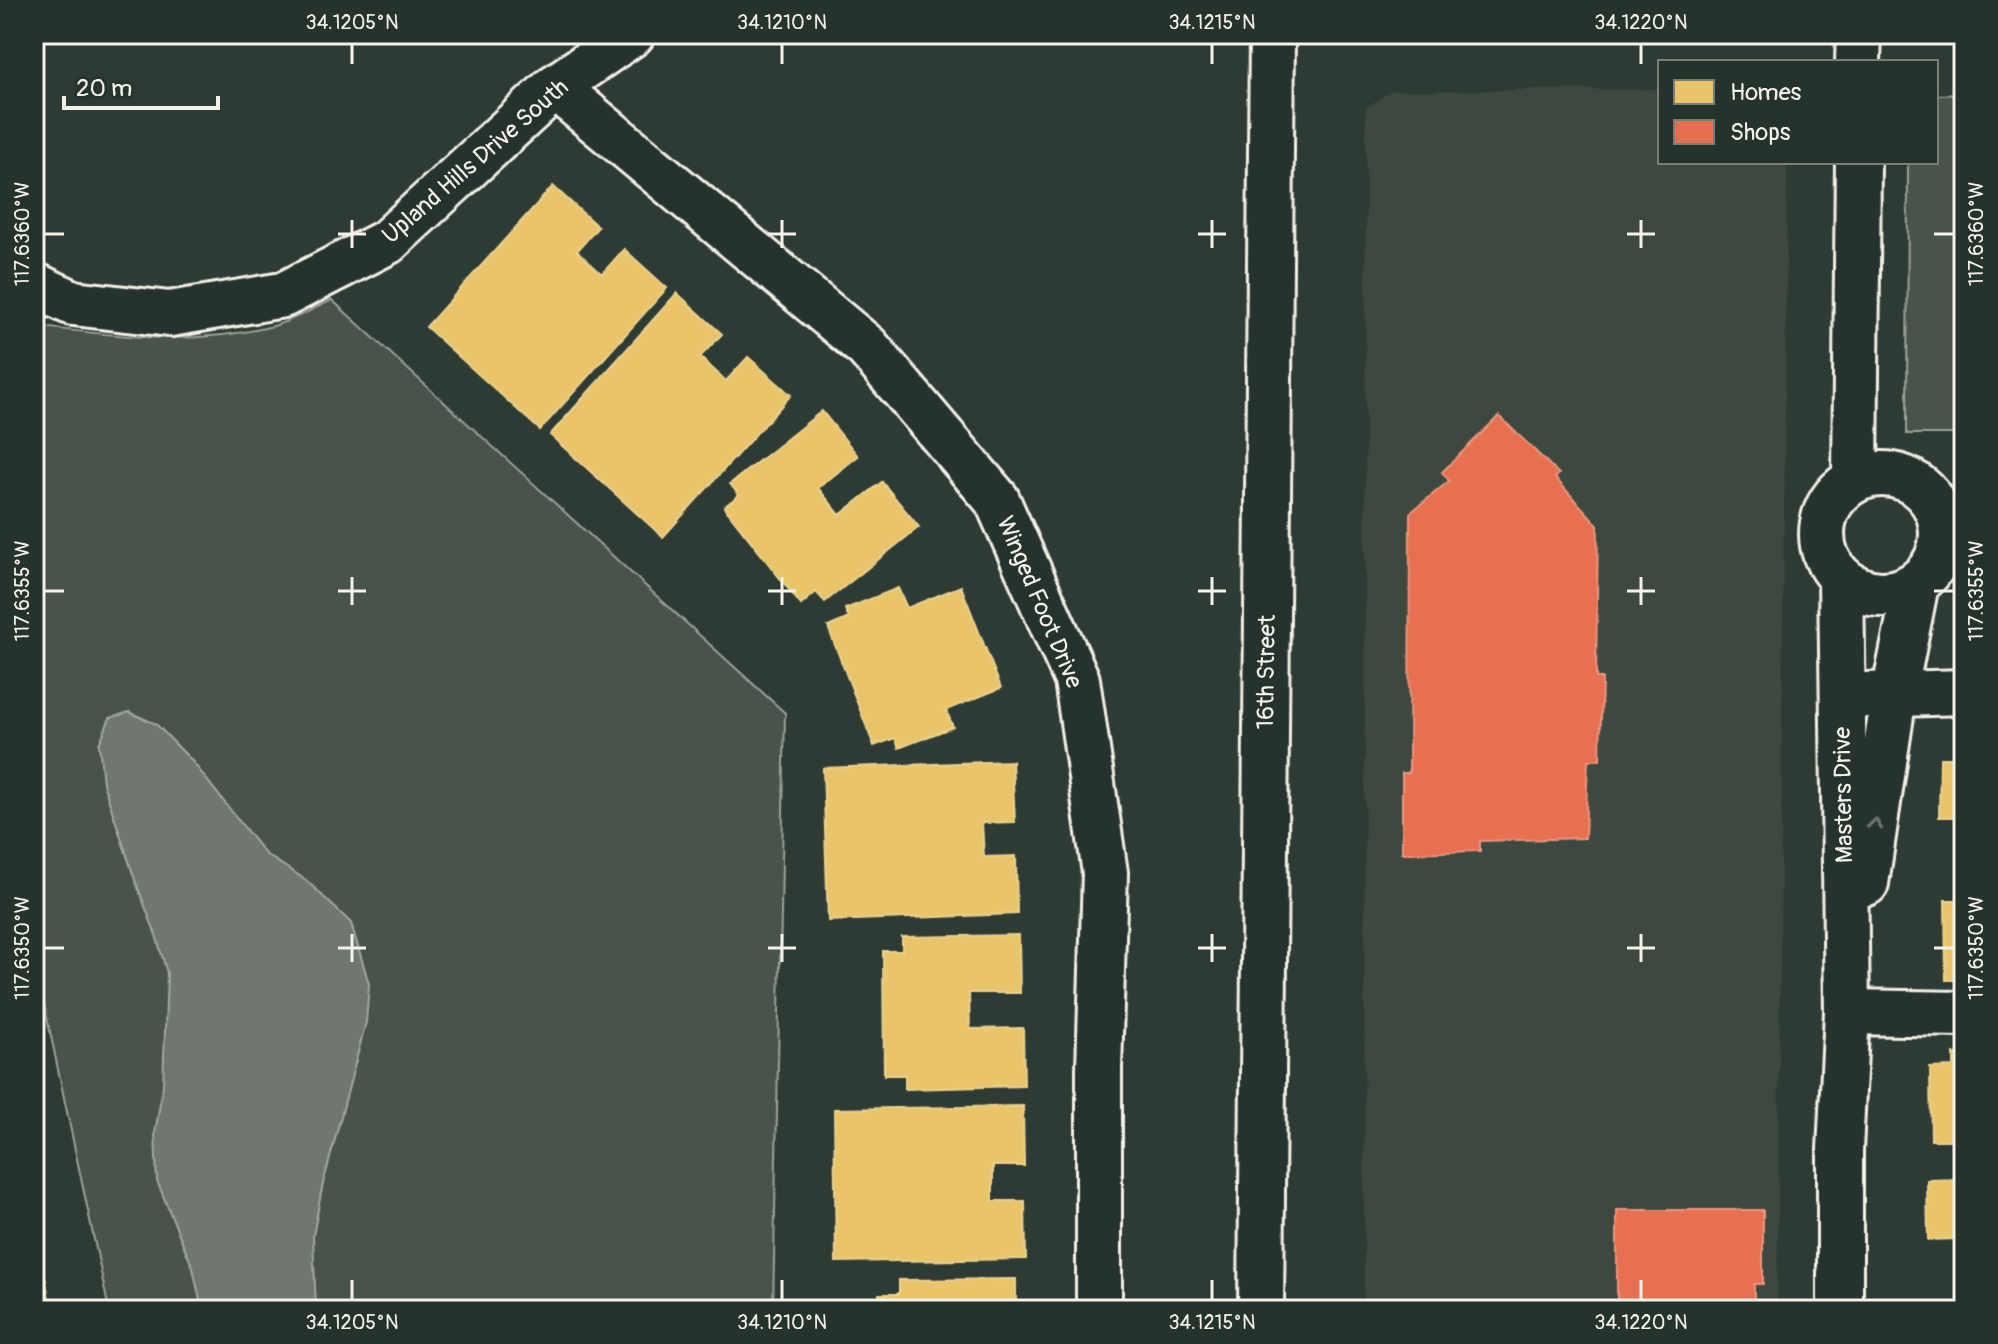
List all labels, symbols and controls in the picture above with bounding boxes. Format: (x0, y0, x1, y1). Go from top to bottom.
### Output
text: 34.1205°N (306, 10, 398, 35)
text: 34.1210°N (737, 10, 827, 35)
text: 34.1215°N (1168, 10, 1256, 35)
text: 34.1220°N (1594, 10, 1688, 35)
scale bar (64, 60, 218, 110)
legend (1658, 60, 1938, 164)
street label: Upland Hills Drive South (376, 73, 574, 250)
text: 20 m (76, 74, 132, 103)
text: Homes (1730, 78, 1802, 107)
text: Shops (1730, 118, 1791, 147)
text: 117.6360°W (10, 182, 35, 286)
text: 117.6360°W (1964, 182, 1989, 286)
street label: Winged Foot Drive (990, 512, 1089, 693)
text: 117.6355°W (10, 541, 35, 641)
text: 117.6355°W (1964, 541, 1989, 641)
street label: 16th Street (1251, 614, 1282, 730)
street label: Masters Drive (1828, 726, 1859, 863)
one-way arrow (1866, 817, 1883, 831)
text: 117.6350°W (10, 896, 35, 1000)
text: 117.6350°W (1964, 896, 1989, 1000)
text: 34.1205°N (306, 1310, 398, 1335)
text: 34.1210°N (737, 1310, 827, 1335)
text: 34.1215°N (1168, 1310, 1256, 1335)
text: 34.1220°N (1594, 1310, 1688, 1335)

